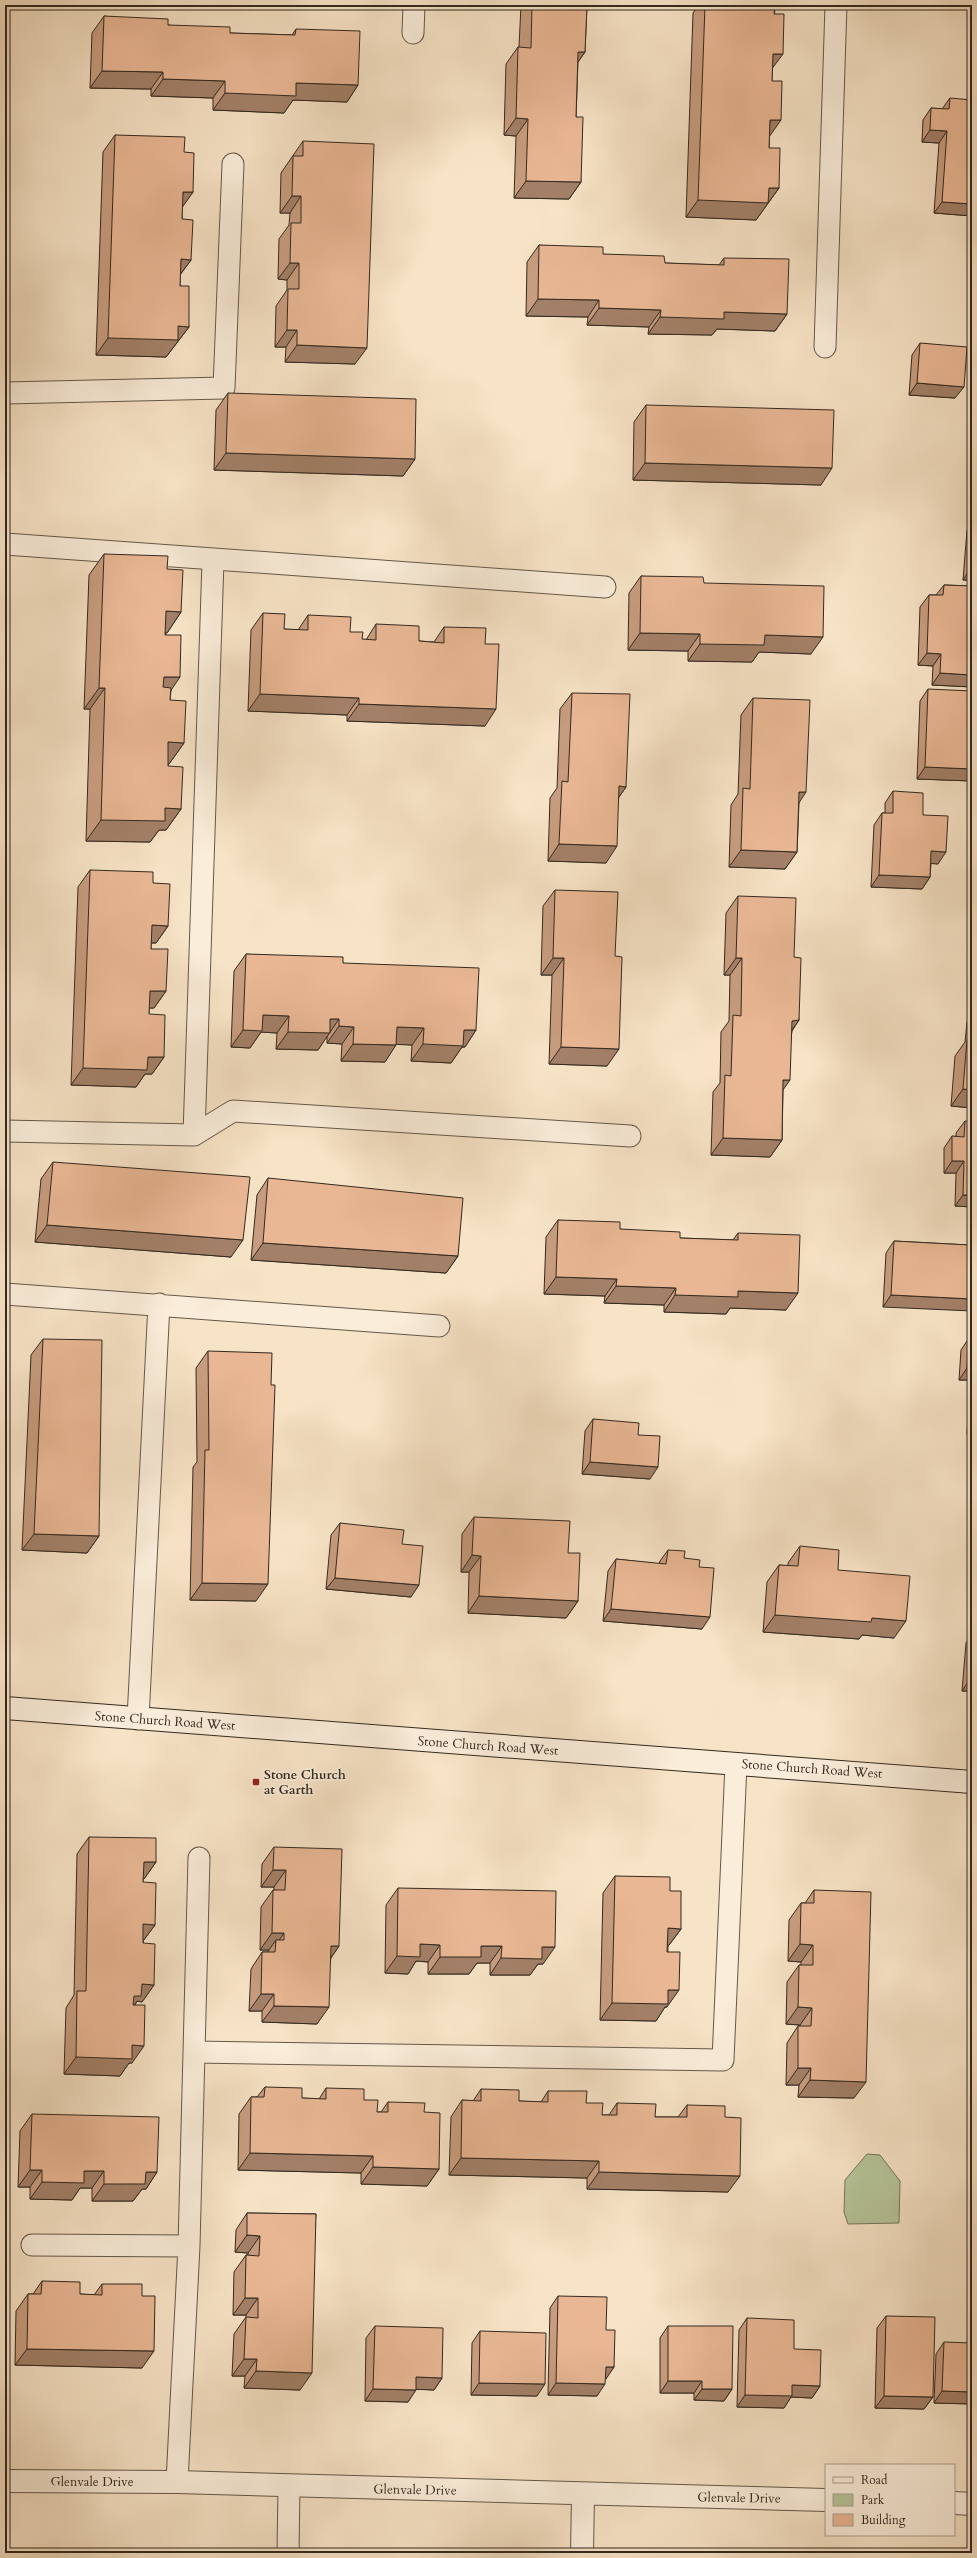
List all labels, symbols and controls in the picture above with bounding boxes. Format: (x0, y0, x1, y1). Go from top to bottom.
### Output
street label: Stone Church Road West (94, 1707, 236, 1735)
street label: Stone Church Road West (417, 1732, 559, 1760)
street label: Stone Church Road West (741, 1755, 883, 1783)
place label: Stone Church at Garth (264, 1766, 346, 1799)
marker: Stone Church at Garth (251, 1777, 261, 1787)
legend (825, 2464, 955, 2536)
text: Road (861, 2472, 888, 2488)
street label: Glenvale Drive (50, 2473, 134, 2491)
street label: Glenvale Drive (373, 2480, 457, 2500)
street label: Glenvale Drive (697, 2488, 781, 2508)
text: Park (861, 2492, 885, 2508)
text: Building (861, 2512, 906, 2528)

